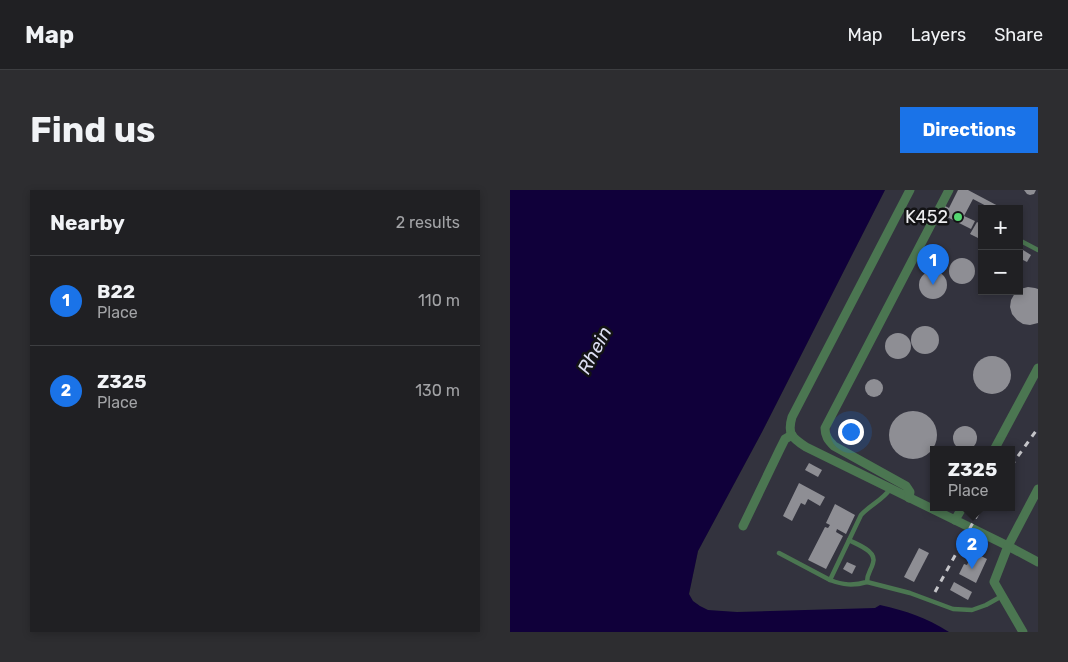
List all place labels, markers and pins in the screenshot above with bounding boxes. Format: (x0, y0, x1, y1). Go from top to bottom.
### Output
place label: K452 (905, 206, 948, 228)
marker: K452 (952, 211, 964, 223)
pin: 1 (917, 244, 949, 285)
pin: 2 (956, 528, 988, 569)

